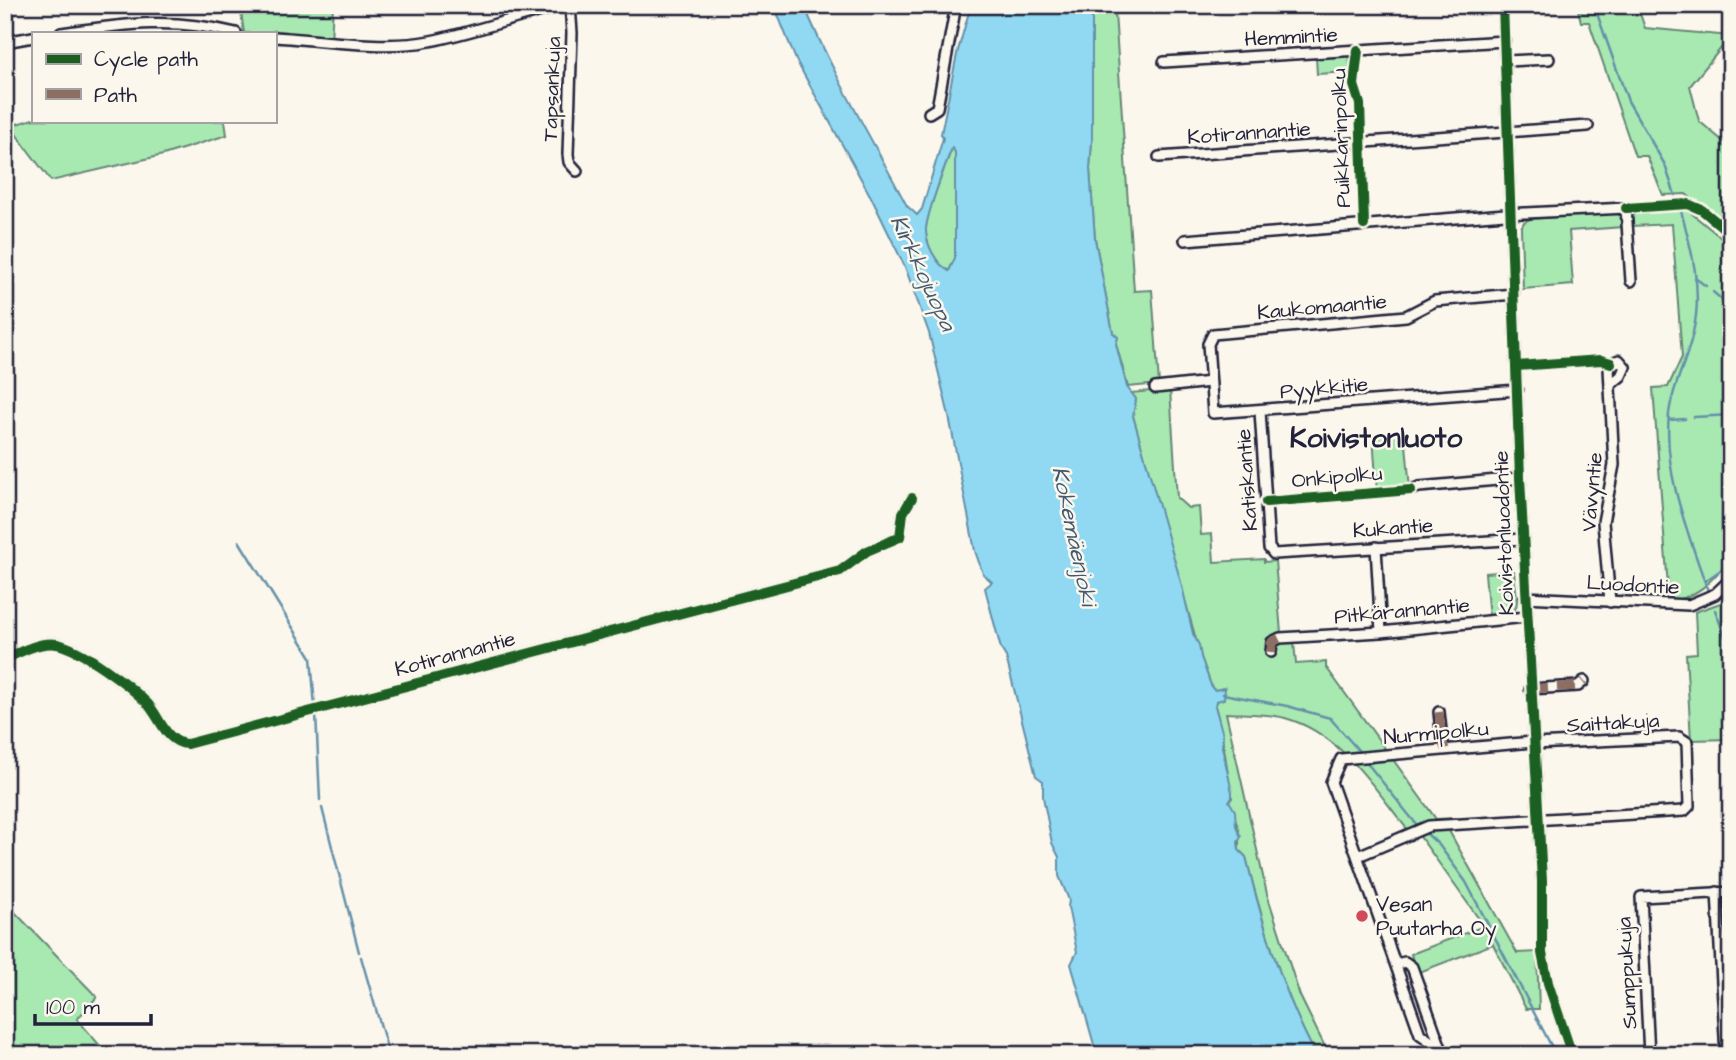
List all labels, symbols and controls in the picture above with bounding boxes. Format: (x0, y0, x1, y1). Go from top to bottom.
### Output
street label: Hemmintie (1244, 20, 1338, 54)
legend (32, 32, 276, 122)
street label: Tapsankuja (536, 36, 569, 142)
text: Cycle path (94, 45, 199, 76)
street label: Puikkarinpolku (1324, 67, 1359, 208)
text: Path (94, 81, 138, 110)
street label: Kotirannantie (1186, 114, 1312, 152)
water label: Kirkkojuopa (882, 210, 964, 337)
street label: Kaukomaantie (1256, 287, 1388, 327)
street label: Pyykkitie (1279, 370, 1369, 408)
district label: Koivistonluoto (1290, 419, 1462, 458)
street label: Katiskantie (1229, 428, 1265, 532)
street label: Koivistonluodontie (1487, 450, 1521, 616)
street label: Vävyntie (1574, 451, 1612, 533)
street label: Onkipolku (1290, 459, 1384, 496)
water label: Kokemäenjoki (1044, 463, 1105, 611)
street label: Kukantie (1352, 511, 1434, 545)
street label: Luodontie (1586, 568, 1680, 602)
street label: Pitkärannantie (1333, 591, 1471, 631)
street label: Kotirannantie (392, 624, 518, 684)
street label: Saittakuja (1566, 706, 1661, 740)
street label: Nurmipolku (1382, 714, 1490, 753)
place label: Vesan Puutarha Oy (1376, 890, 1497, 945)
marker: Vesan Puutarha Oy (1354, 908, 1370, 924)
street label: Sumppukuja (1610, 916, 1645, 1030)
scale bar (35, 983, 150, 1027)
text: 100 m (46, 993, 101, 1022)

